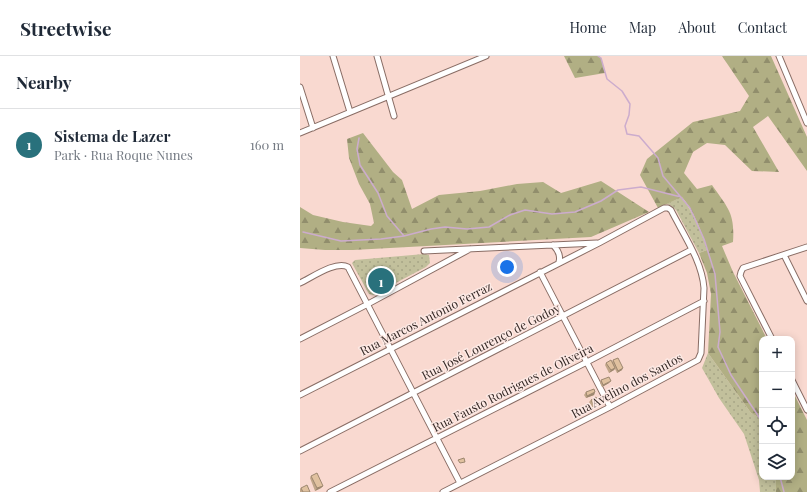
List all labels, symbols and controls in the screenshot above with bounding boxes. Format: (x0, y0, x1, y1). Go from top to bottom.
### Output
text: Streetwise (20, 15, 112, 41)
text: Home (569, 18, 607, 37)
text: Map (629, 18, 656, 37)
text: About (678, 18, 716, 37)
text: Contact (738, 18, 787, 37)
text: Nearby (16, 71, 71, 93)
text: Sistema de Lazer (54, 126, 170, 146)
text: 1 (27, 136, 31, 153)
text: 160 m (250, 136, 284, 153)
text: Park · Rua Roque Nunes (54, 146, 193, 163)
your location (497, 257, 517, 277)
pin: 1 (368, 266, 394, 296)
street label: Rua Marcos Antonio Ferraz (357, 278, 495, 358)
street label: Rua José Lourenço de Godoy (419, 299, 562, 383)
map controls (759, 336, 795, 480)
button: + (759, 336, 795, 372)
street label: Rua Fausto Rodrigues de Oliveira (429, 339, 596, 435)
street label: Rua Avelino dos Santos (568, 349, 685, 421)
button: − (759, 372, 795, 408)
button: locate (759, 408, 795, 444)
button: layers (759, 444, 795, 480)

